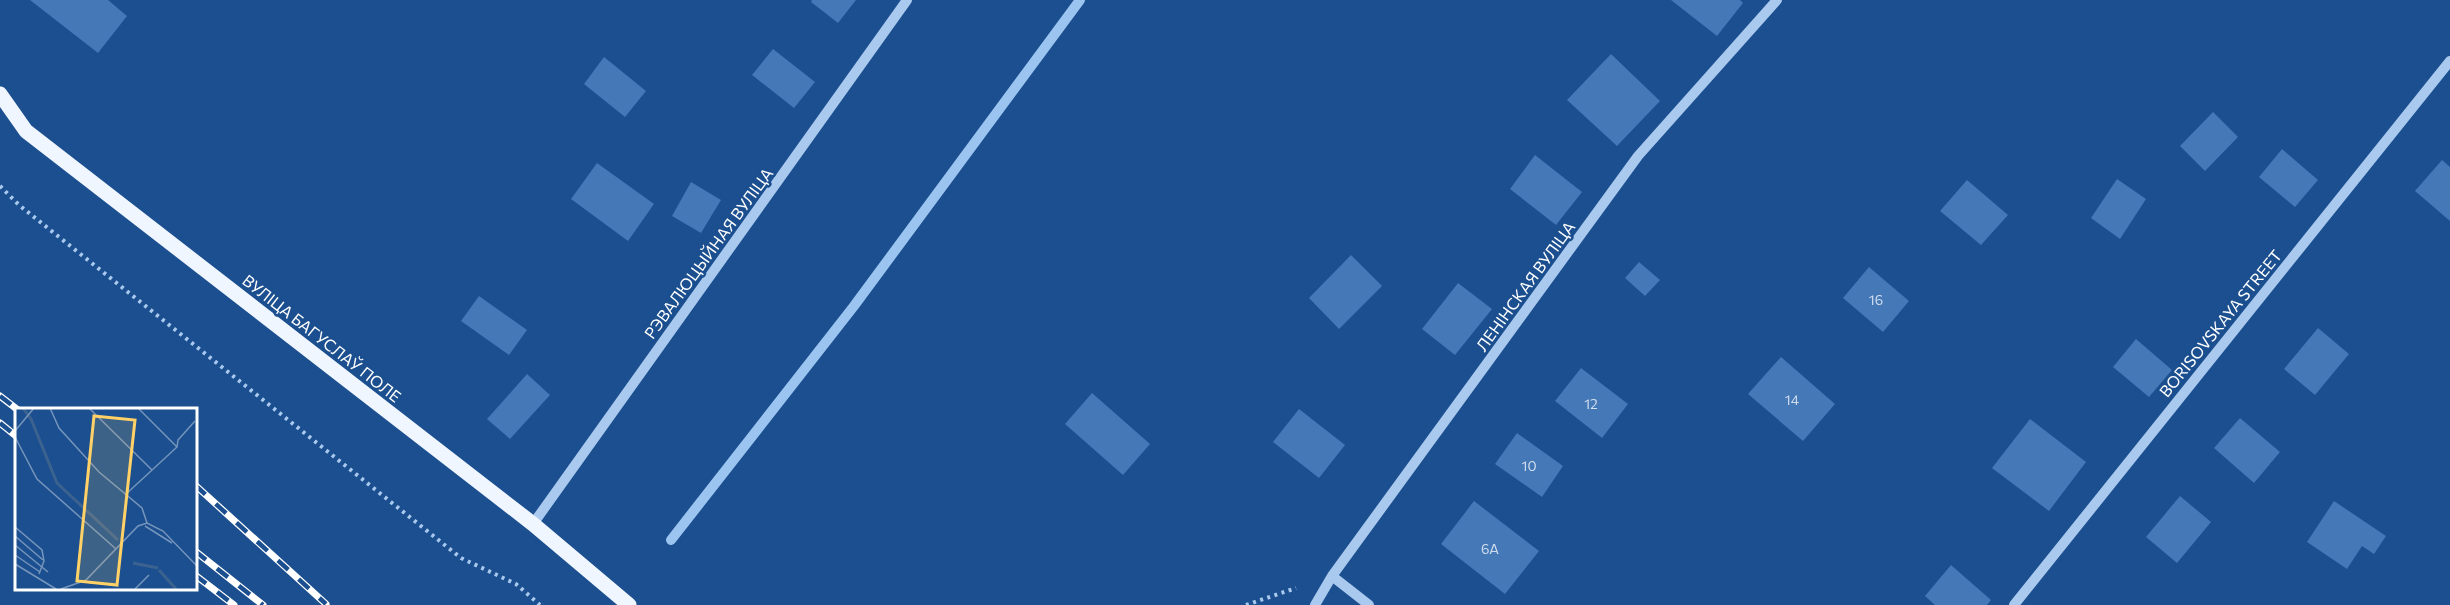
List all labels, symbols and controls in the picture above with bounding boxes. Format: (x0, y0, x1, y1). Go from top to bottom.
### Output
street label: РЭВАЛЮЦЫЙНАЯ ВУЛІЦА (640, 164, 776, 342)
street label: ЛЕНІНСКАЯ ВУЛІЦА (1472, 217, 1578, 355)
street label: BORISOVSKAYA STREET (2155, 246, 2285, 400)
street label: ВУЛІЦА БАГУСЛАЎ ПОЛЕ (239, 270, 405, 406)
house number: 16 (1869, 291, 1883, 308)
house number: 14 (1785, 391, 1800, 408)
house number: 12 (1584, 395, 1598, 412)
inset map (15, 408, 196, 590)
house number: 10 (1521, 457, 1537, 474)
house number: 6А (1481, 540, 1499, 557)

